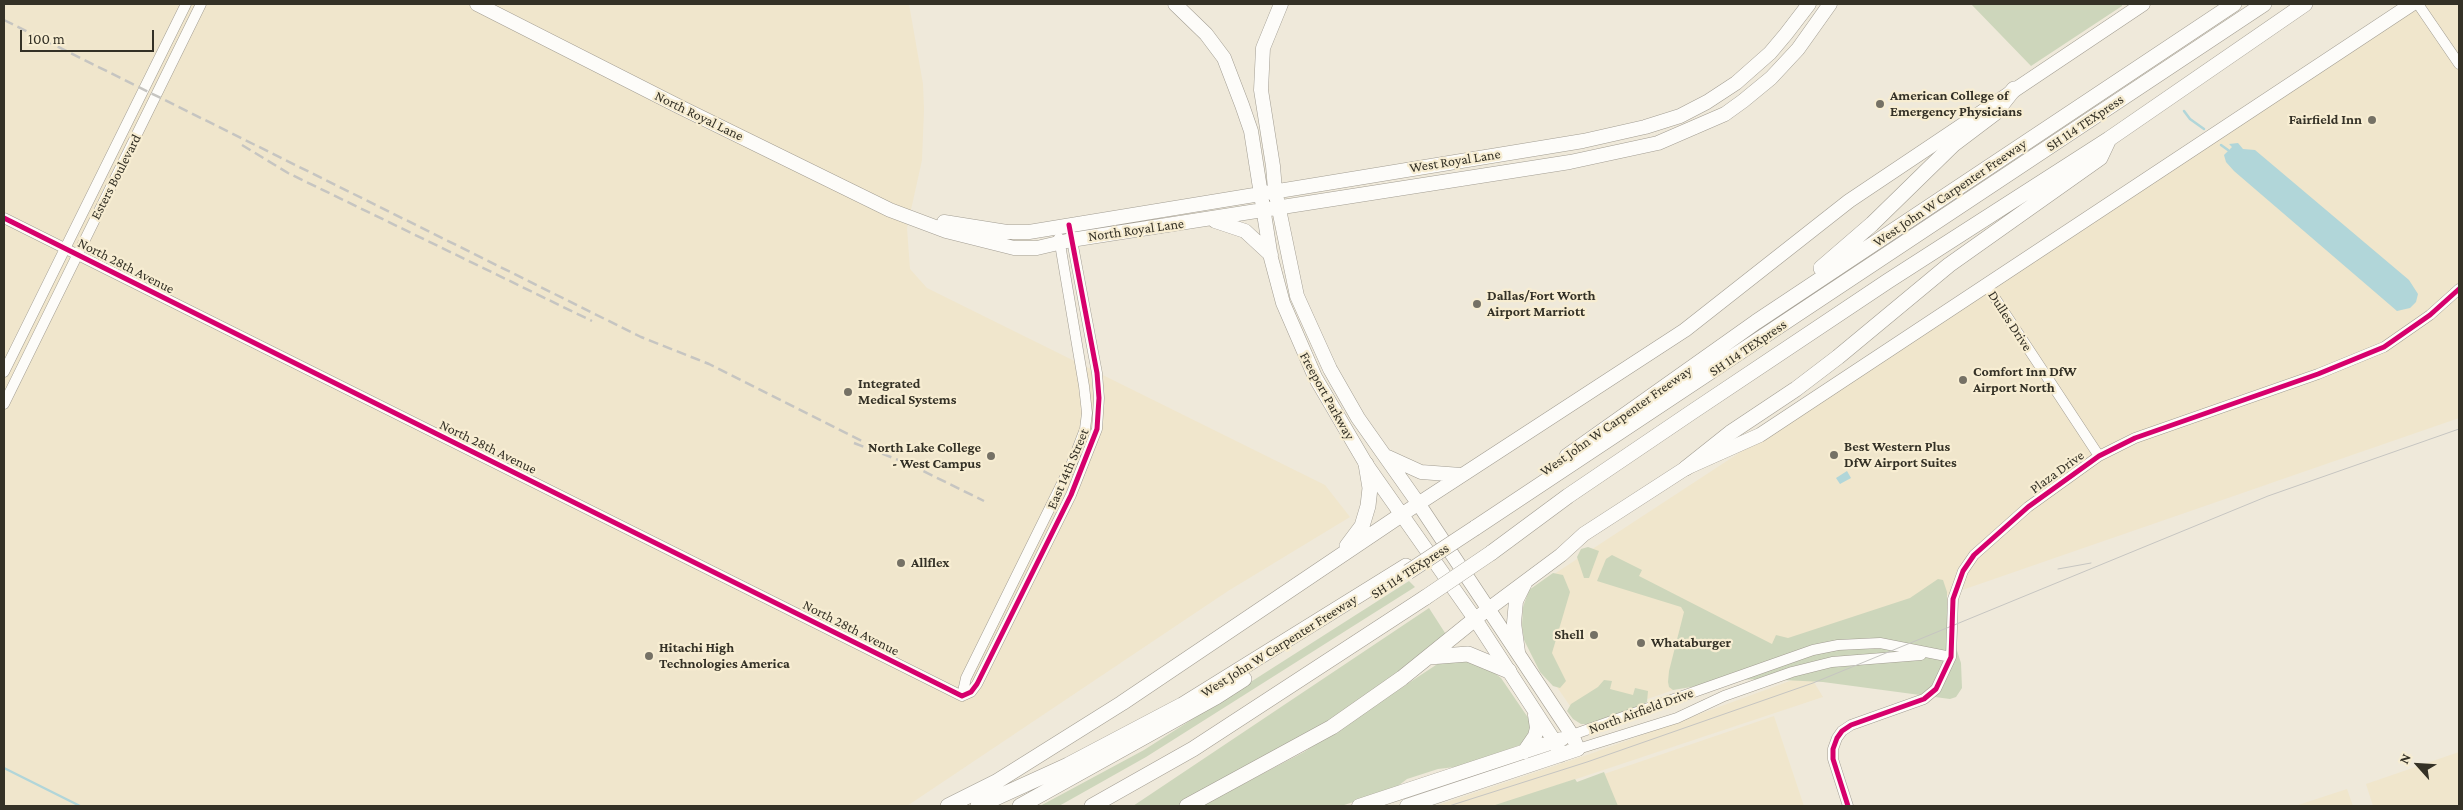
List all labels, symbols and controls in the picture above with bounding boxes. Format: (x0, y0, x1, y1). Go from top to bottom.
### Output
scale bar (22, 20, 156, 52)
text: 100 m (28, 31, 65, 47)
street label: North Royal Lane (652, 87, 746, 145)
place label: American College of Emergency Physicians (1890, 88, 2022, 120)
street label: SH 114 TEXpress (2043, 91, 2127, 155)
marker: American College of Emergency Physicians (1874, 98, 1886, 110)
place label: Fairfield Inn (2289, 112, 2362, 128)
marker: Fairfield Inn (2366, 114, 2378, 126)
street label: Esters Boulevard (87, 132, 145, 222)
street label: West John W Carpenter Freeway (1870, 135, 2030, 251)
street label: West Royal Lane (1408, 146, 1502, 176)
street label: North Royal Lane (1087, 215, 1185, 245)
street label: North 28th Avenue (75, 234, 177, 298)
place label: Dallas/Fort Worth Airport Marriott (1487, 288, 1596, 321)
street label: Dulles Drive (1984, 288, 2036, 354)
marker: Dallas/Fort Worth Airport Marriott (1471, 298, 1483, 310)
street label: SH 114 TEXpress (1706, 316, 1790, 380)
street label: Freeport Parkway (1296, 349, 1358, 443)
street label: West John W Carpenter Freeway (1537, 362, 1695, 480)
place label: Comfort Inn DfW Airport North (1973, 364, 2077, 397)
marker: Comfort Inn DfW Airport North (1957, 374, 1969, 386)
place label: Integrated Medical Systems (858, 376, 956, 408)
marker: Integrated Medical Systems (842, 386, 854, 398)
street label: North 28th Avenue (437, 416, 539, 478)
street label: East 14th Street (1043, 426, 1093, 512)
place label: Best Western Plus DfW Airport Suites (1844, 439, 1957, 472)
place label: North Lake College - West Campus (868, 440, 981, 472)
street label: Plaza Drive (2027, 447, 2087, 497)
marker: Best Western Plus DfW Airport Suites (1828, 449, 1840, 461)
marker: North Lake College - West Campus (985, 450, 997, 462)
street label: SH 114 TEXpress (1368, 540, 1452, 602)
place label: Allflex (911, 555, 949, 571)
marker: Allflex (895, 557, 907, 569)
street label: West John W Carpenter Freeway (1198, 591, 1360, 701)
street label: North 28th Avenue (800, 596, 902, 660)
place label: Shell (1554, 627, 1584, 643)
marker: Shell (1588, 629, 1600, 641)
place label: Whataburger (1651, 635, 1731, 651)
marker: Whataburger (1635, 637, 1647, 649)
place label: Hitachi High Technologies America (659, 640, 790, 672)
marker: Hitachi High Technologies America (643, 650, 655, 662)
street label: North Airfield Drive (1586, 684, 1696, 738)
north arrow (2393, 740, 2443, 790)
text: N (2395, 751, 2414, 766)

